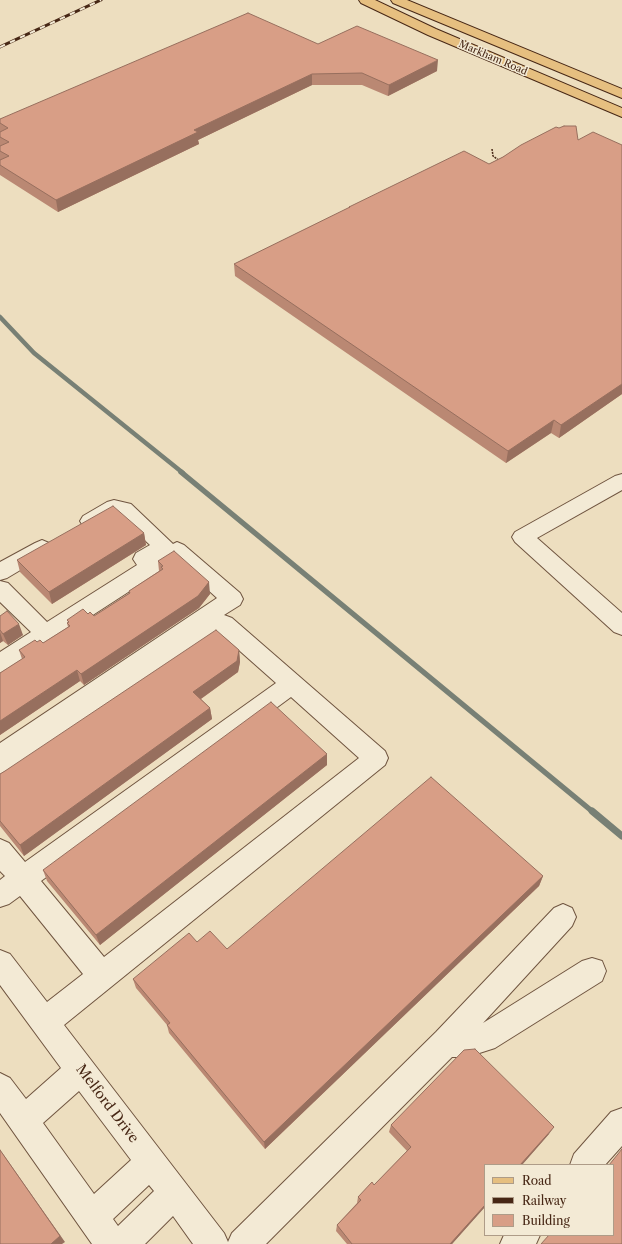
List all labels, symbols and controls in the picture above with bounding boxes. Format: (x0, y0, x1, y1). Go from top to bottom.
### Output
street label: Markham Road (457, 38, 529, 78)
street label: Melford Drive (72, 1062, 142, 1146)
legend (484, 1164, 614, 1236)
text: Road (522, 1173, 552, 1188)
text: Railway (522, 1193, 567, 1208)
text: Building (522, 1213, 570, 1228)

